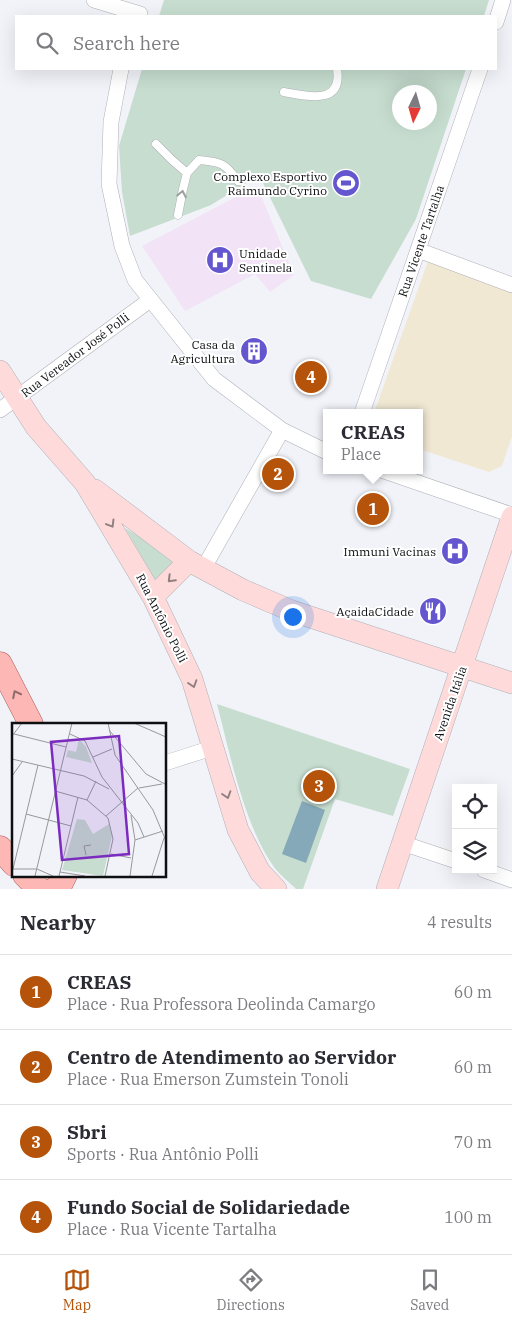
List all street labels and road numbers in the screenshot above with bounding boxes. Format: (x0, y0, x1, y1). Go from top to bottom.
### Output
street label: Rua Vicente Tartalha (395, 183, 447, 299)
street label: Rua Vereador José Polli (18, 309, 132, 401)
street label: Rua Antônio Polli (133, 571, 191, 665)
street label: Avenida Itália (430, 663, 470, 742)

